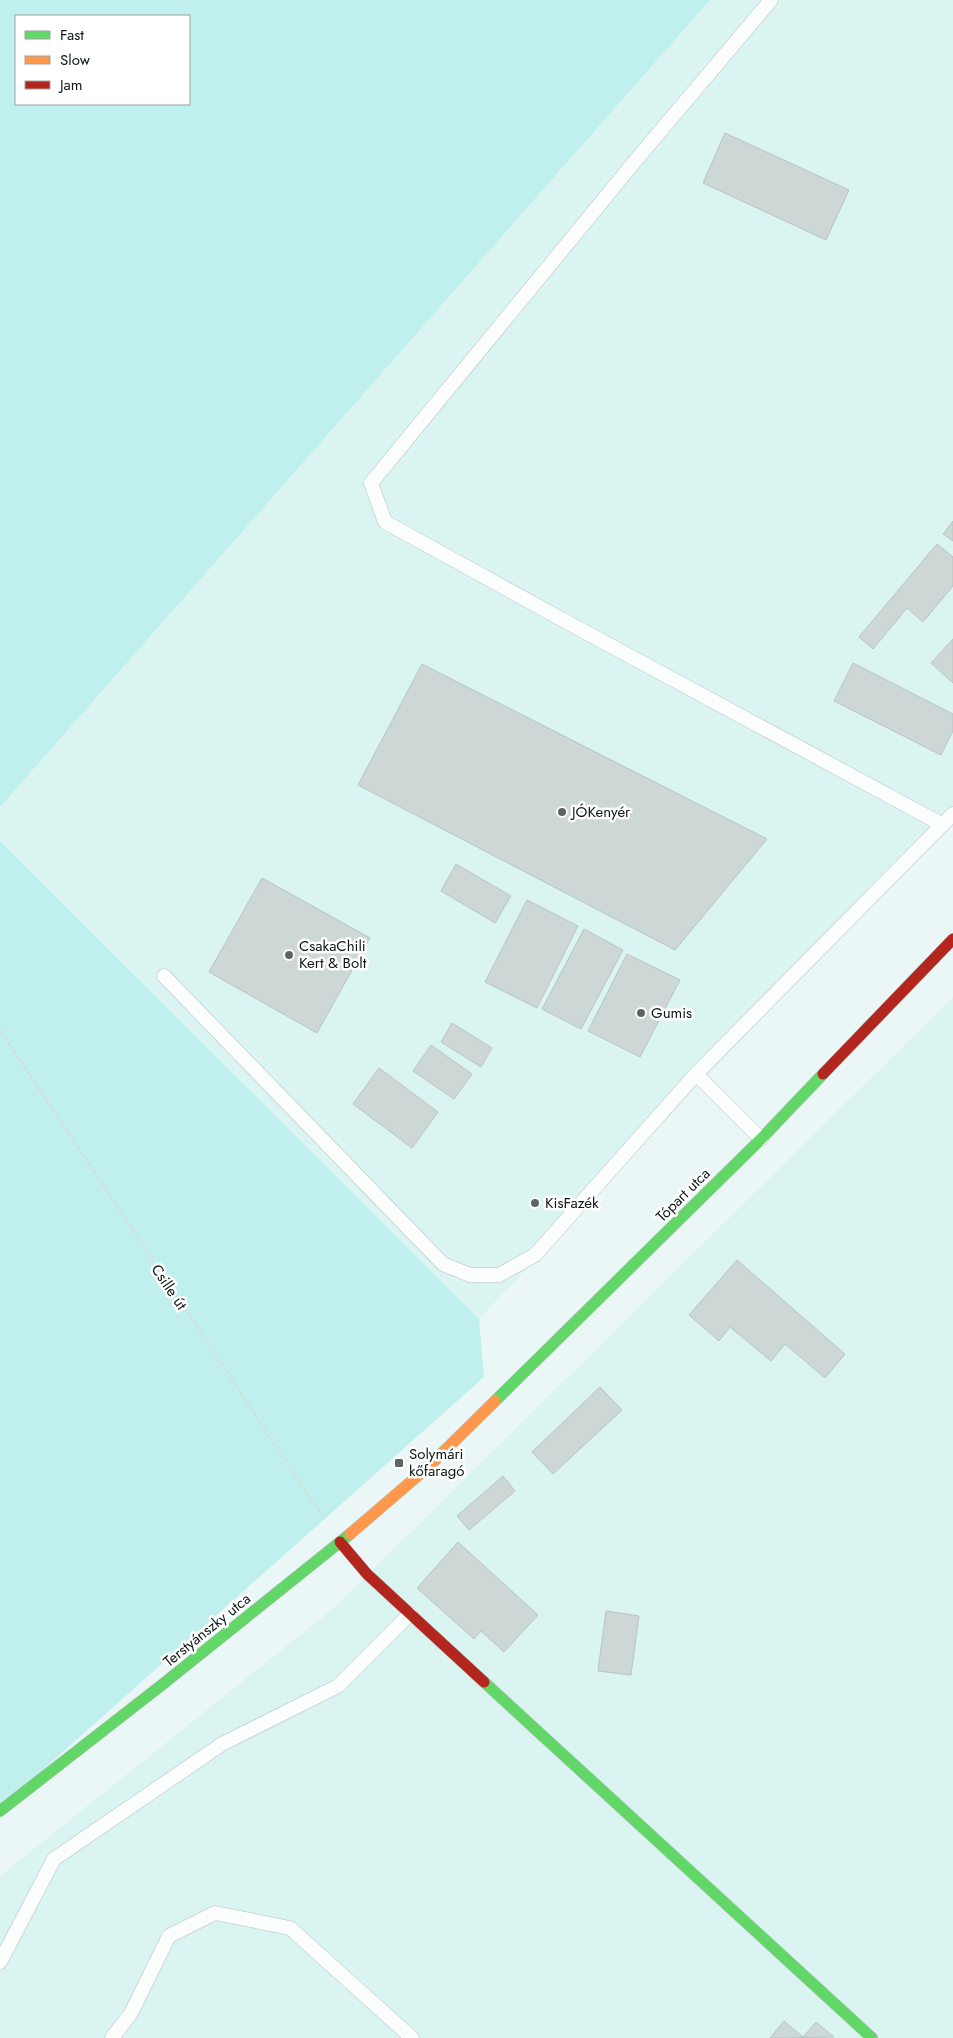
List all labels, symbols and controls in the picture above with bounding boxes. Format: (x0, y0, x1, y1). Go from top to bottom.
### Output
legend (15, 15, 190, 105)
text: Fast (60, 24, 84, 46)
text: Slow (60, 49, 91, 71)
text: Jam (58, 74, 83, 96)
place label: JÓKenyér (570, 801, 631, 823)
marker: JÓKenyér (556, 806, 568, 818)
place label: CsakaChili Kert & Bolt (299, 935, 367, 974)
marker: CsakaChili Kert & Bolt (283, 949, 295, 961)
place label: Gumis (651, 1002, 692, 1024)
marker: Gumis (635, 1007, 647, 1019)
street label: Tópart utca (651, 1163, 715, 1227)
place label: KisFazék (545, 1192, 599, 1214)
marker: KisFazék (529, 1197, 541, 1209)
street label: Csille út (146, 1260, 193, 1315)
place label: Solymári kőfaragó (409, 1443, 464, 1482)
marker: Solymári kőfaragó (393, 1457, 405, 1469)
street label: Terstyánszky utca (159, 1588, 255, 1672)

